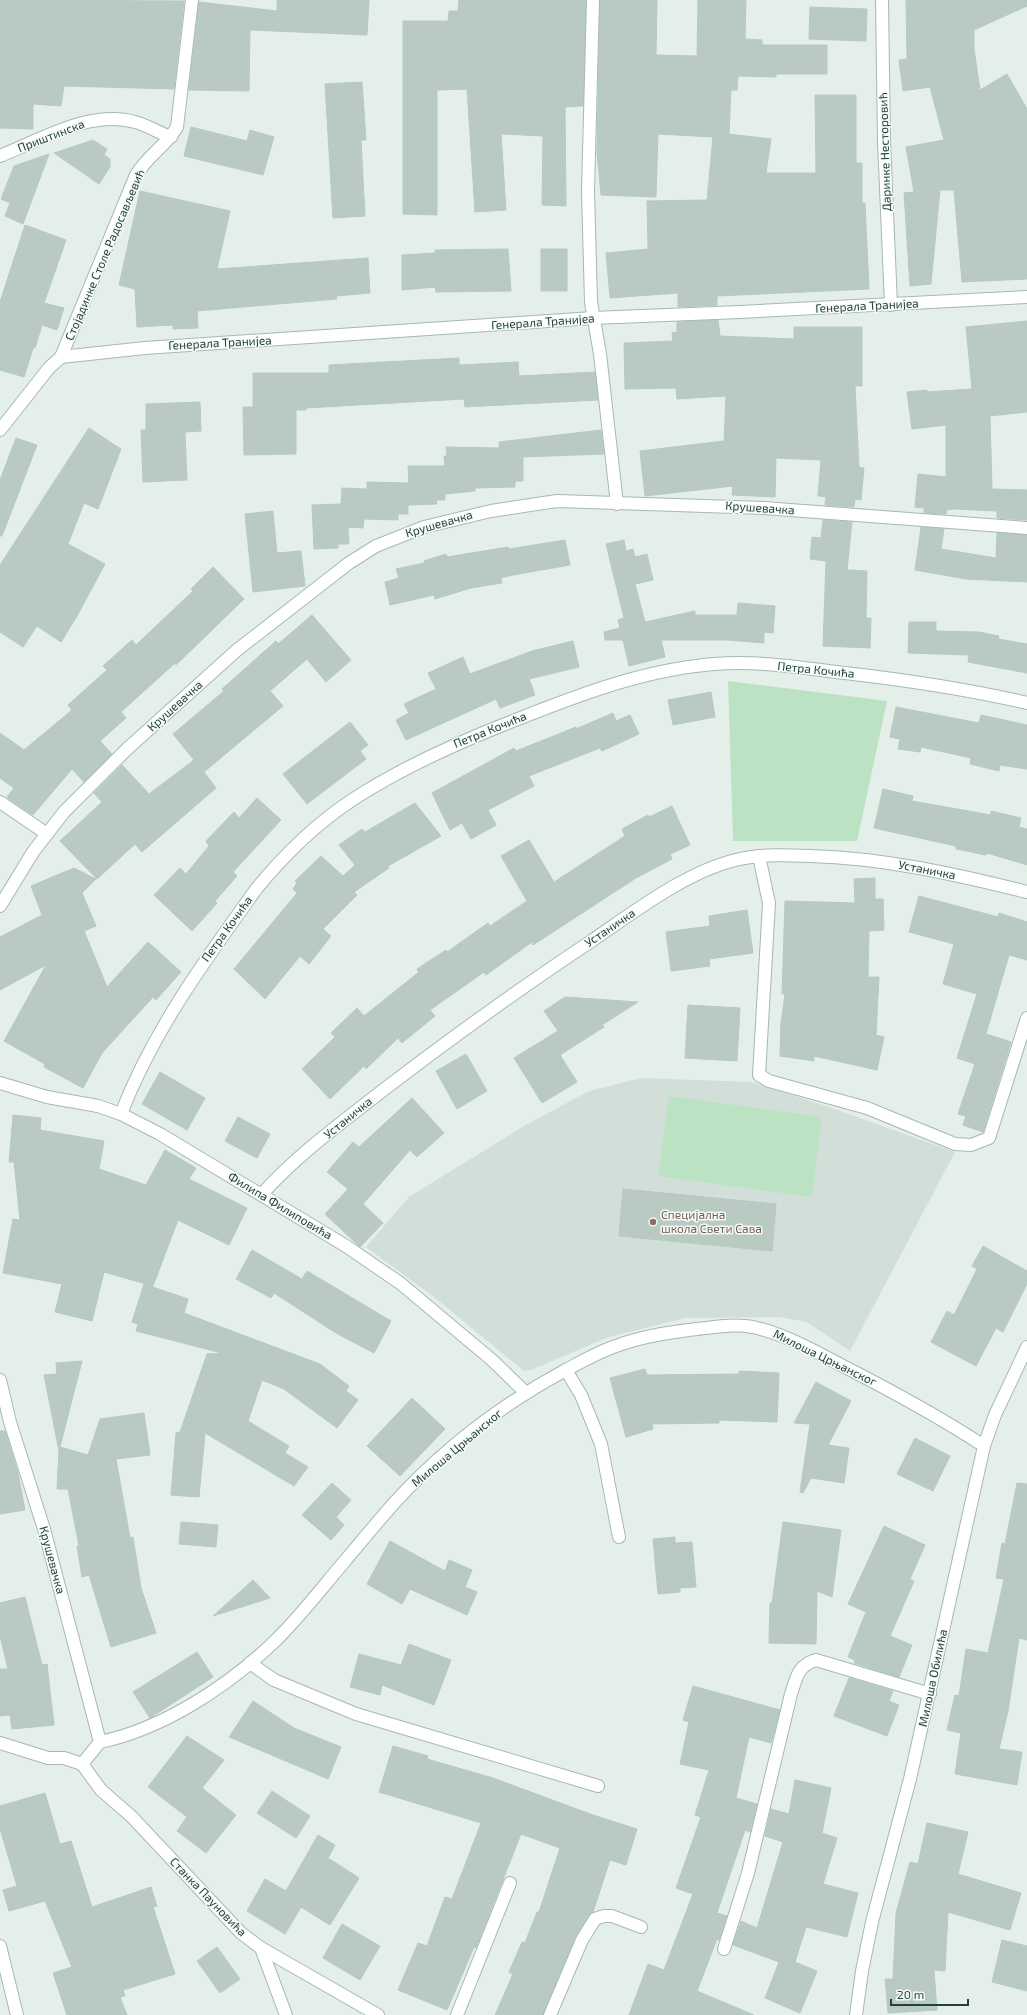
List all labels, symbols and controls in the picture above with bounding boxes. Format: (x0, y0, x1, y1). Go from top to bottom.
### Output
street label: Даринке Несторовић (875, 92, 893, 212)
street label: Приштинска (15, 116, 86, 154)
street label: Стојадинке Столе Радосављевић (62, 167, 148, 343)
street label: Генерала Транијеа (815, 295, 919, 316)
street label: Генерала Транијеа (491, 310, 595, 333)
street label: Генерала Транијеа (168, 332, 272, 353)
street label: Крушевачка (725, 498, 795, 517)
street label: Крушевачка (403, 507, 474, 540)
street label: Петра Кочића (777, 658, 855, 680)
street label: Крушевачка (144, 677, 205, 734)
street label: Петра Кочића (451, 708, 528, 750)
street label: Устаничка (897, 857, 957, 881)
street label: Петра Кочића (198, 893, 255, 964)
street label: Устаничка (581, 905, 637, 949)
street label: Устаничка (320, 1093, 374, 1141)
street label: Филипа Филиповића (226, 1169, 335, 1242)
place label: Специјална школа Свети Сава (661, 1207, 762, 1235)
marker: Специјална школа Свети Сава (648, 1217, 658, 1227)
street label: Милоша Црњанског (771, 1326, 880, 1388)
street label: Милоша Црњанског (408, 1405, 505, 1489)
street label: Крушевачка (36, 1524, 69, 1595)
street label: Милоша Обилића (915, 1628, 949, 1728)
street label: Станка Пауновића (167, 1854, 250, 1939)
scale bar (891, 1981, 968, 2007)
text: 20 m (897, 1987, 924, 2001)

